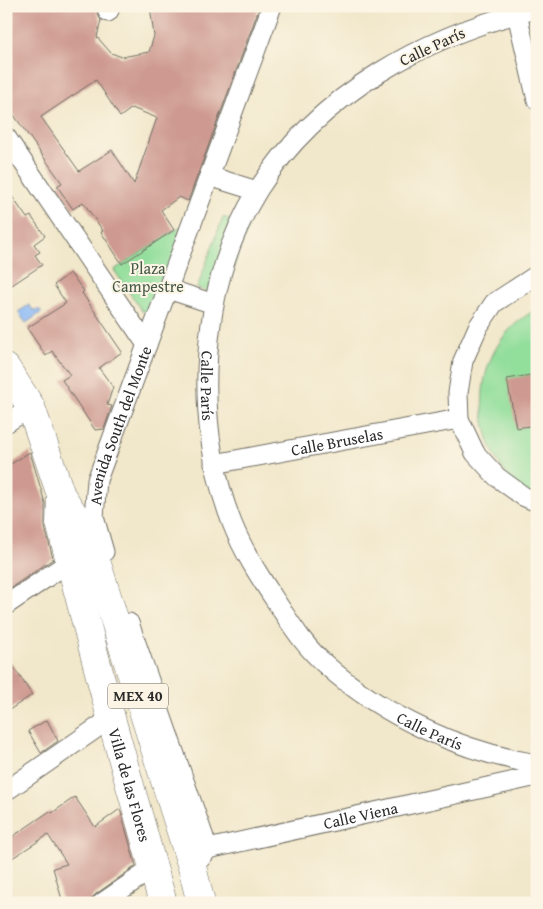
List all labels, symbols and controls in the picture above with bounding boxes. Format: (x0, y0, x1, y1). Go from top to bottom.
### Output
street label: Calle París (395, 20, 469, 72)
park label: Plaza Campestre (112, 256, 184, 298)
street label: Avenida South del Monte (83, 342, 158, 506)
street label: Calle París (195, 350, 220, 422)
street label: Calle Bruselas (289, 421, 385, 462)
road number: MEX 40 (108, 684, 168, 708)
street label: Calle París (393, 705, 466, 756)
street label: Villa de las Flores (102, 725, 157, 845)
street label: Calle Viena (321, 795, 400, 835)

